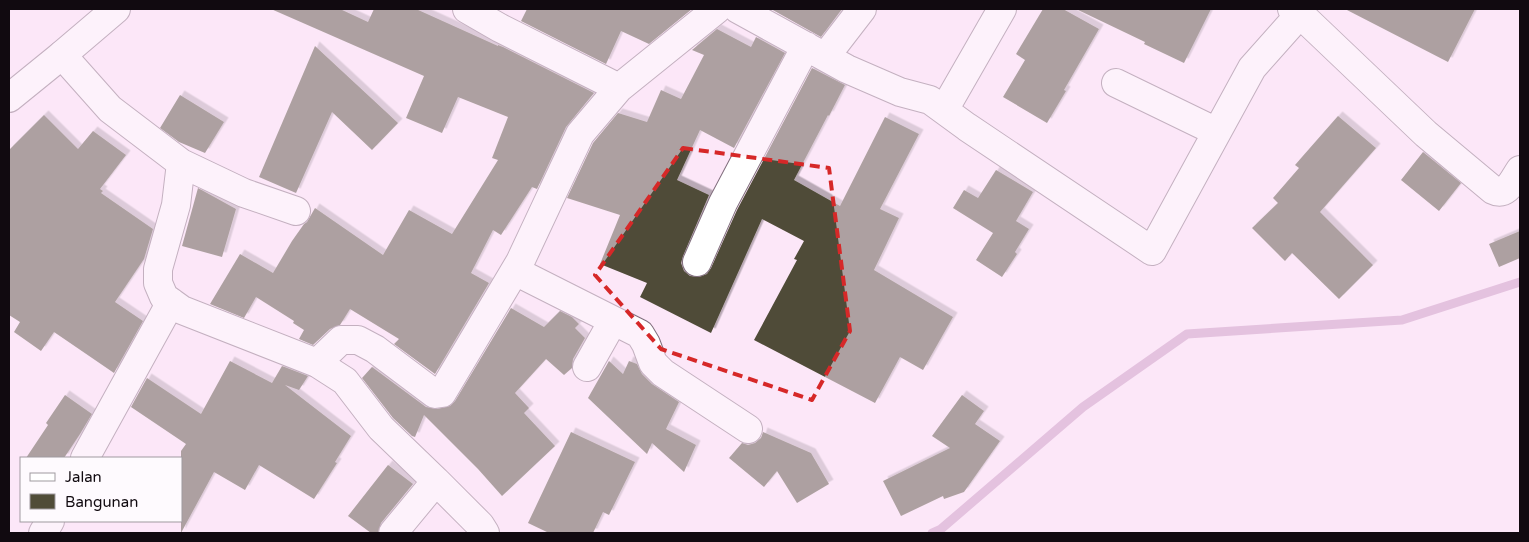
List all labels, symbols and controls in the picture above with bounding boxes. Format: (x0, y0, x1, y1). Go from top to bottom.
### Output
legend (20, 457, 182, 522)
text: Jalan (65, 468, 102, 486)
text: Bangunan (65, 493, 138, 511)

